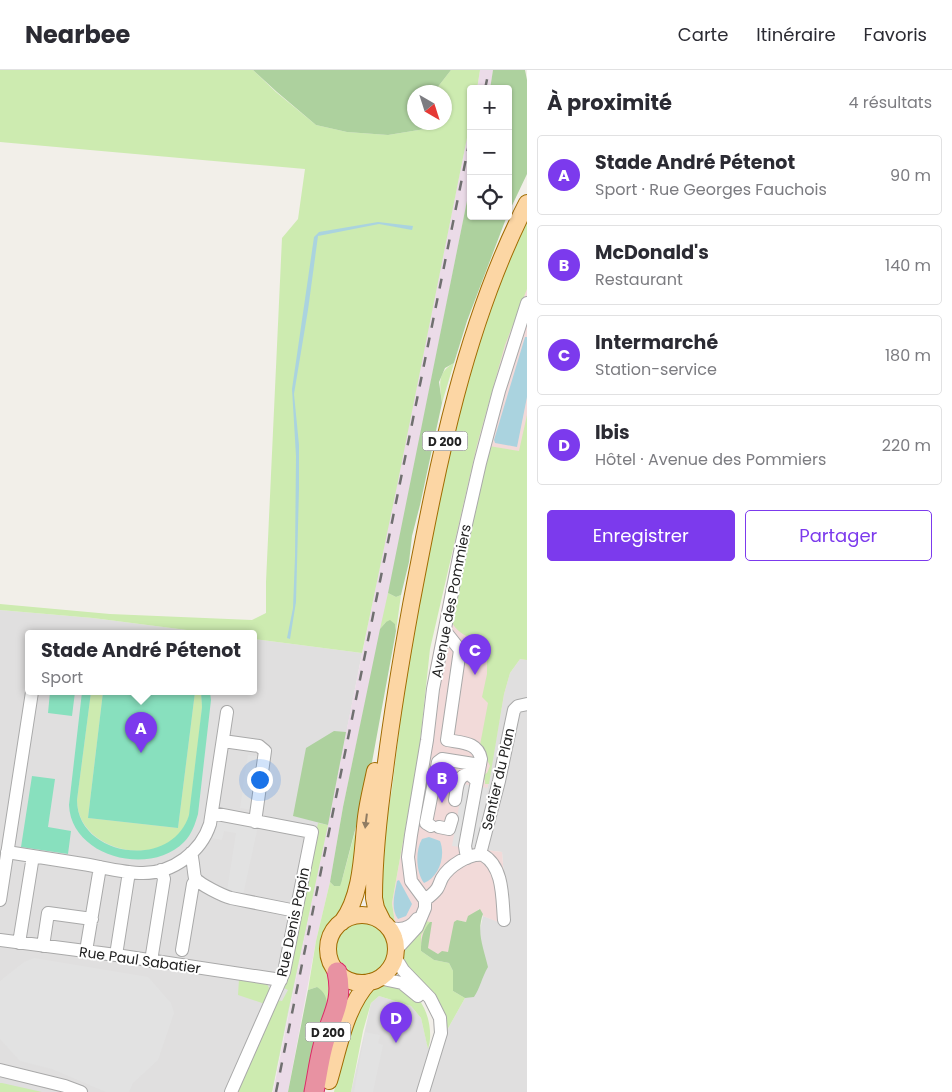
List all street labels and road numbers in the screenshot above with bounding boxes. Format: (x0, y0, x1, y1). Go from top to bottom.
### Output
road number: D 200 (422, 432, 468, 451)
street label: Avenue des Pommiers (426, 522, 476, 680)
street label: Sentier du Plan (477, 726, 519, 832)
street label: Rue Denis Papin (272, 865, 314, 979)
street label: Rue Paul Sabatier (78, 942, 202, 978)
road number: D 200 (306, 1022, 350, 1042)

